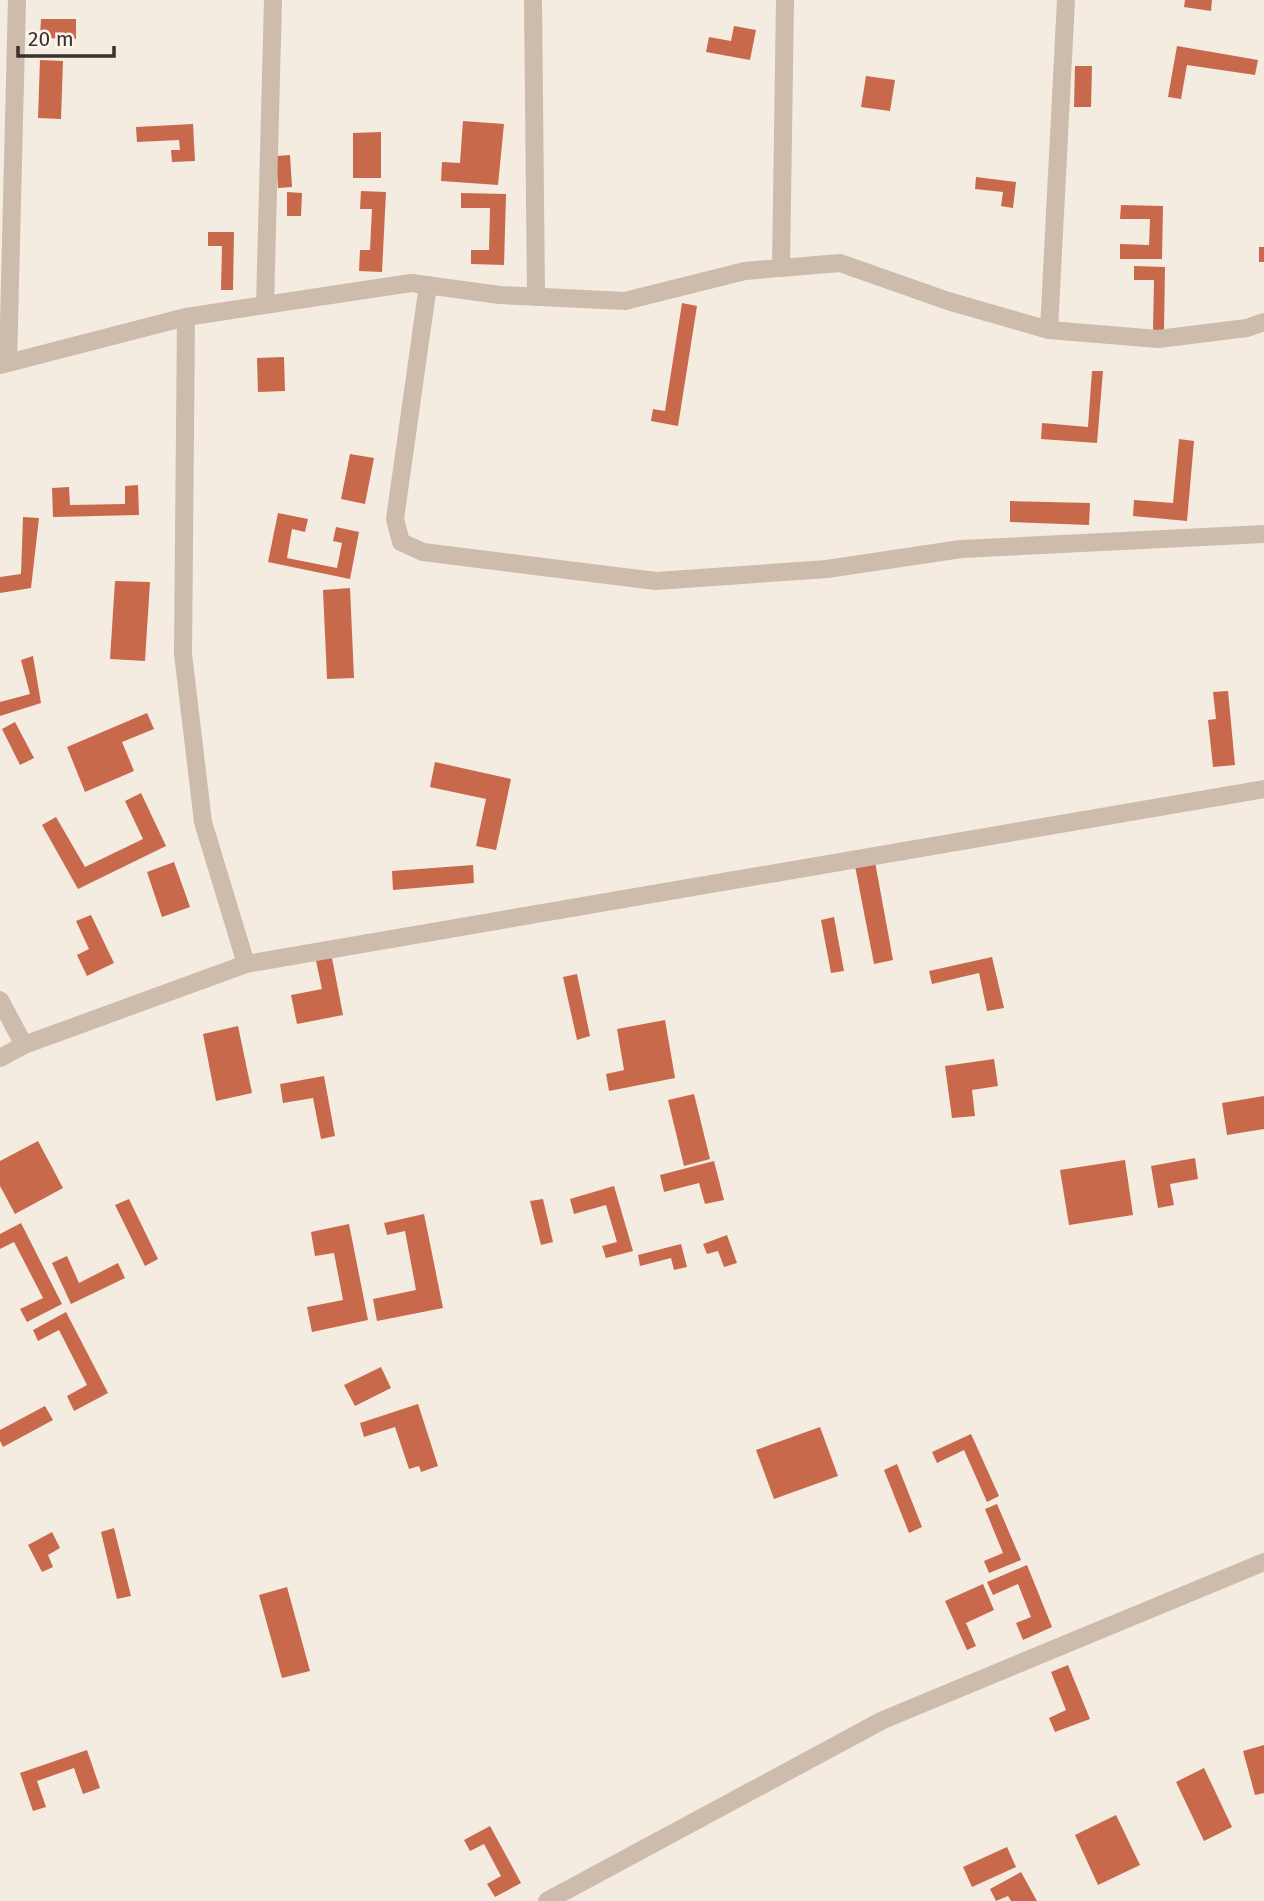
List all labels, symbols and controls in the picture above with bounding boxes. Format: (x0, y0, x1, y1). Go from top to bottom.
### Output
scale bar (18, 14, 114, 58)
text: 20 m (28, 26, 74, 52)

